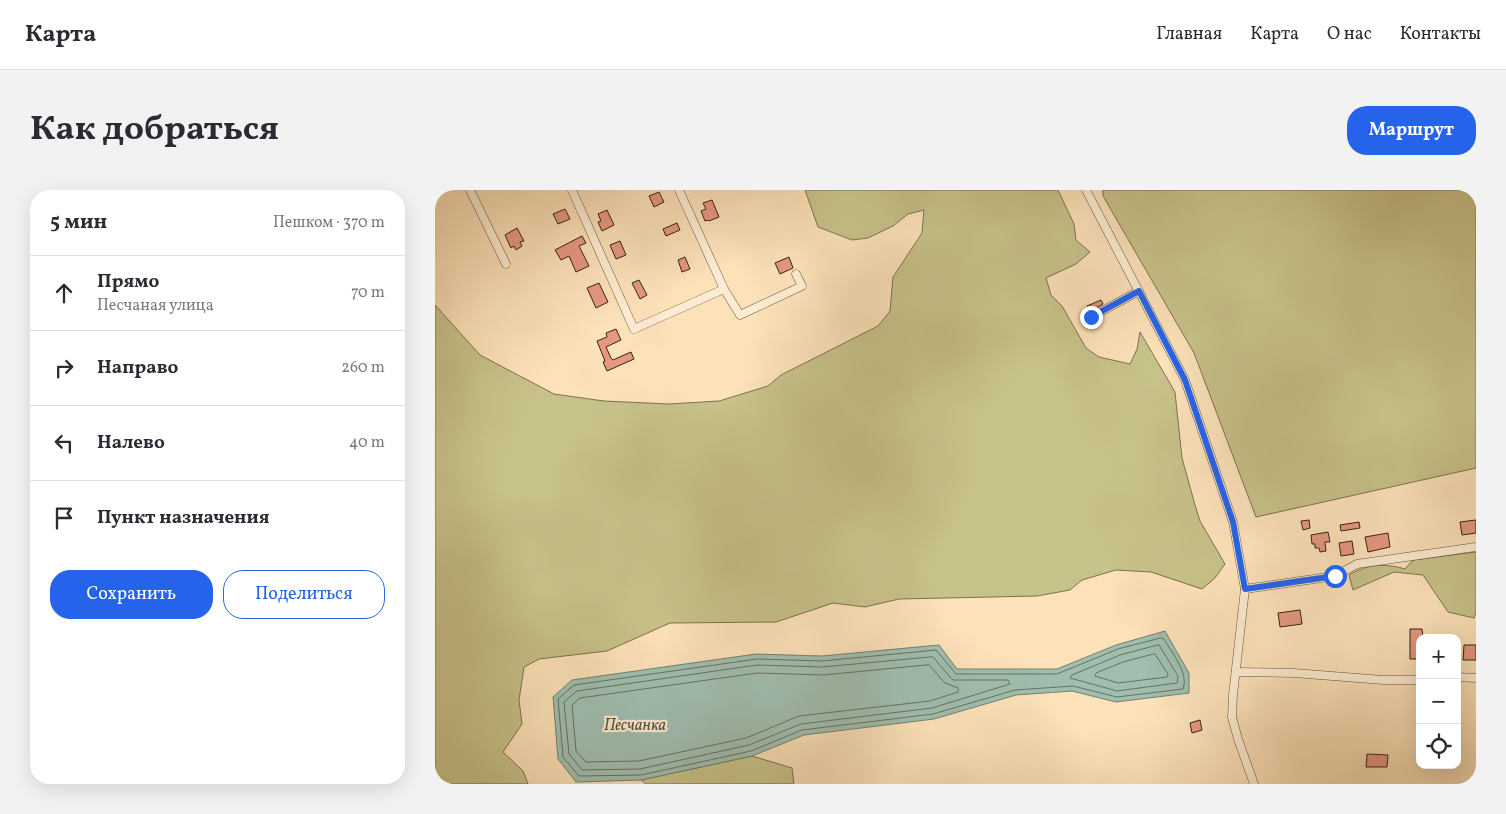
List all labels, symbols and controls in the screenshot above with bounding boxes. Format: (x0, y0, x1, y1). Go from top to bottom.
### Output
text: Карта (25, 18, 96, 52)
text: Главная (1156, 22, 1222, 47)
text: Карта (1250, 22, 1299, 47)
text: О нас (1327, 22, 1372, 47)
text: Контакты (1400, 22, 1481, 47)
text: Как добраться (30, 106, 279, 154)
button: Маршрут (1347, 106, 1476, 155)
text: 5 мин (50, 208, 107, 237)
text: Пешком · 370 m (273, 212, 385, 234)
text: Прямо (97, 269, 159, 295)
icon: ahead (50, 279, 78, 307)
text: 70 m (351, 282, 385, 304)
text: Песчаная улица (97, 295, 214, 317)
route end (1080, 306, 1103, 329)
icon: right (50, 354, 78, 382)
text: Направо (97, 355, 179, 381)
text: 260 m (341, 357, 385, 379)
icon: left (50, 429, 78, 457)
text: Налево (97, 430, 165, 456)
text: 40 m (349, 432, 385, 454)
icon: arrive (50, 504, 78, 532)
text: Пункт назначения (97, 505, 270, 531)
route start (1324, 565, 1347, 588)
button: Сохранить (50, 570, 213, 619)
button: Поделиться (223, 570, 385, 619)
map controls (1416, 634, 1461, 769)
button: + (1416, 634, 1461, 679)
button: − (1416, 679, 1461, 724)
water label: Песчанка (604, 715, 666, 737)
button: locate (1416, 724, 1461, 769)

